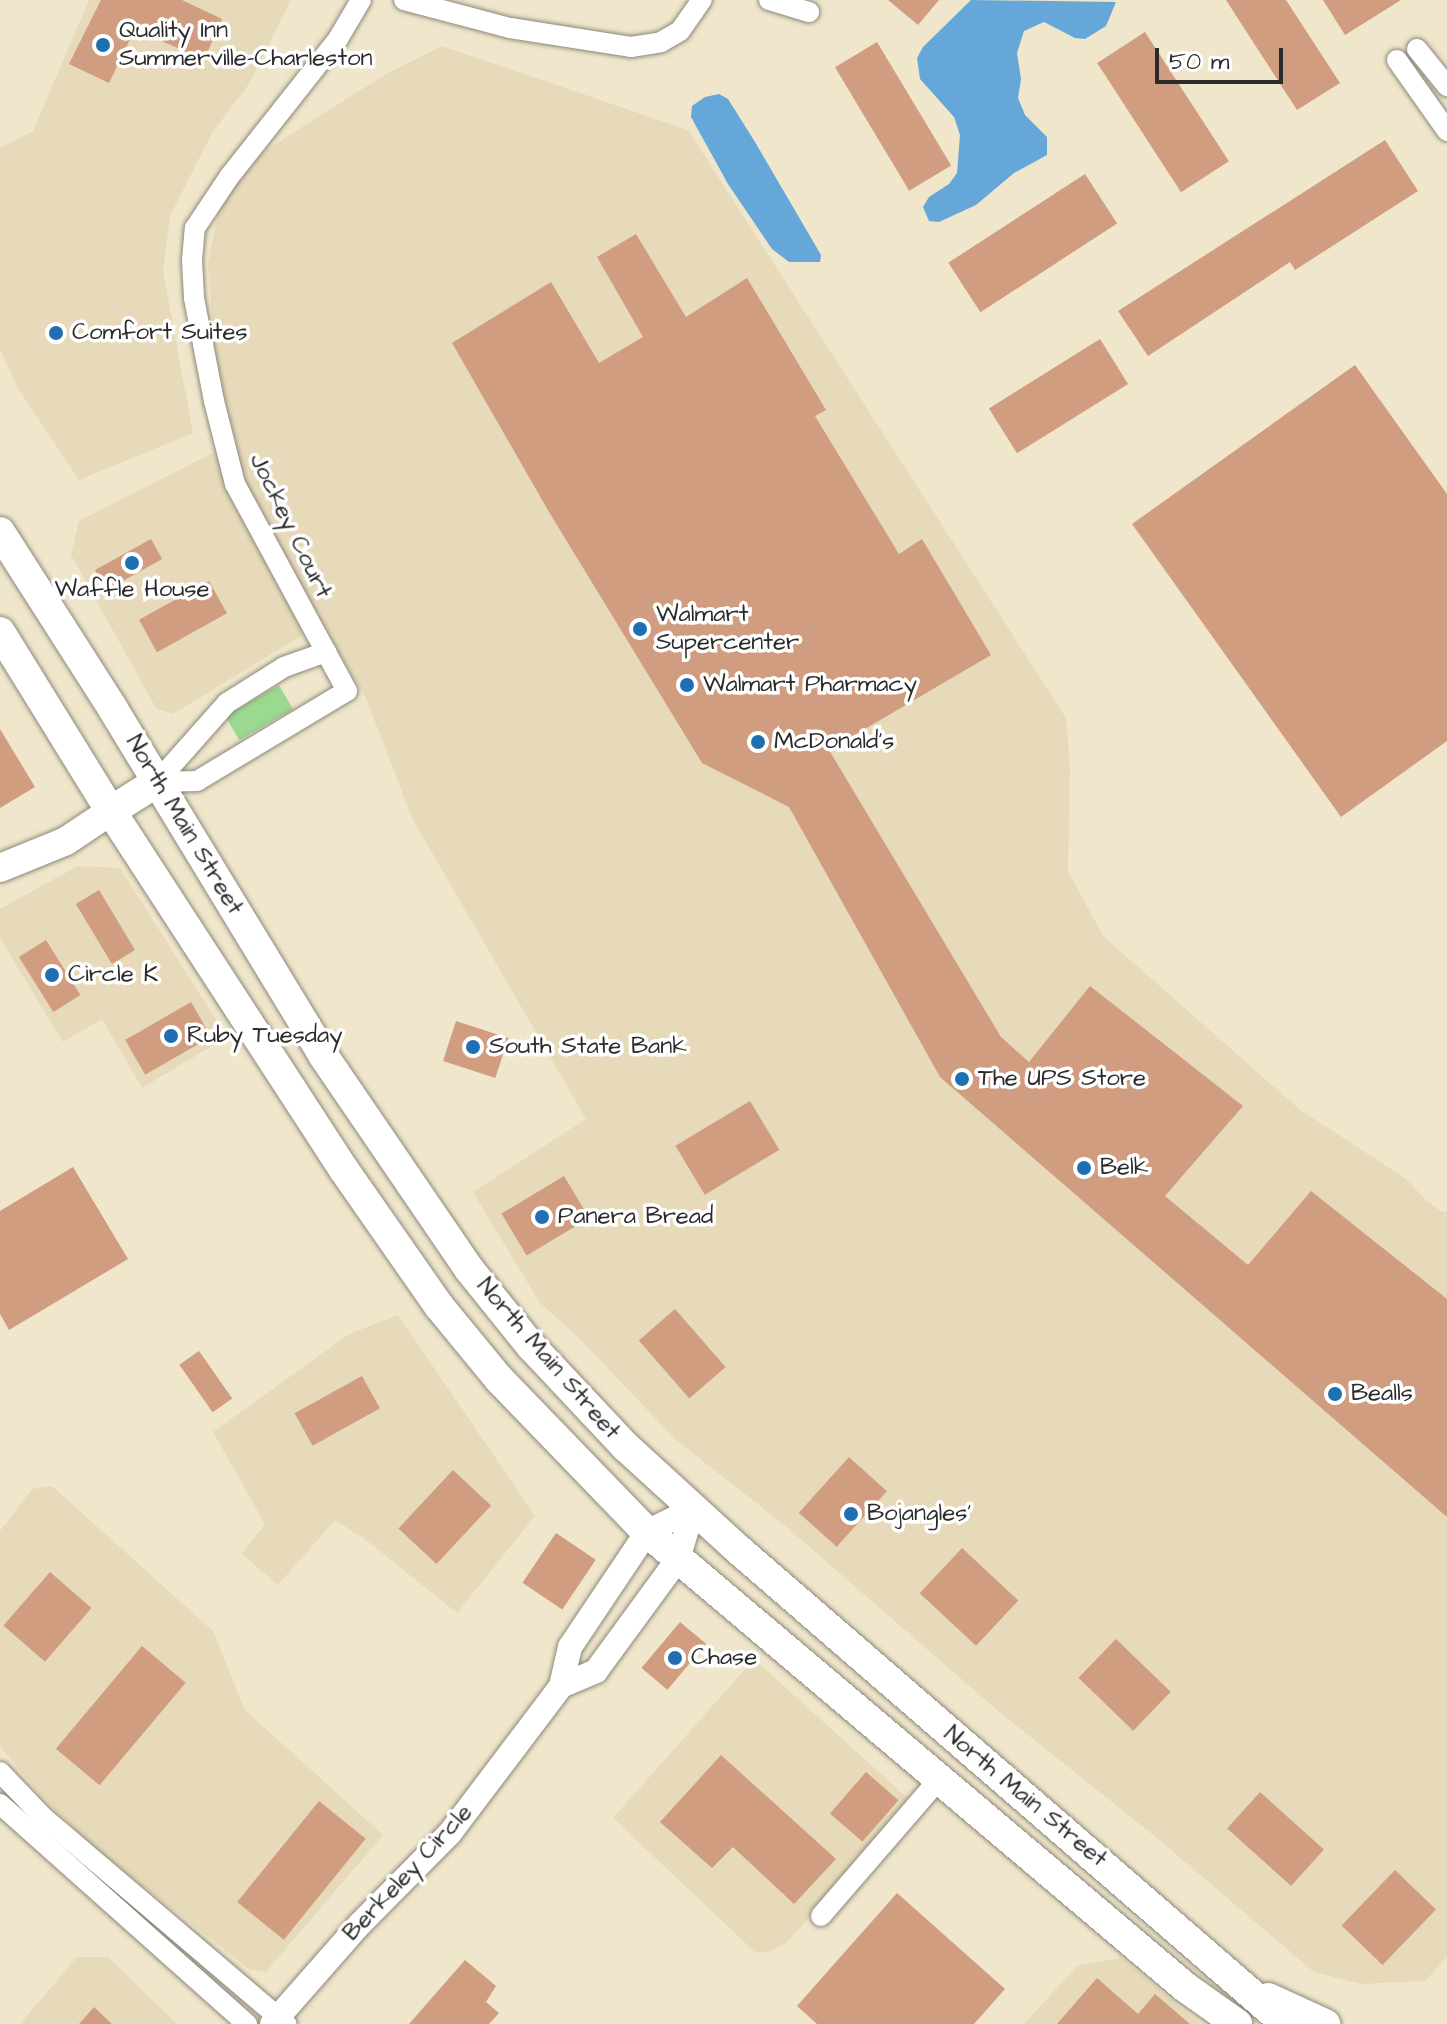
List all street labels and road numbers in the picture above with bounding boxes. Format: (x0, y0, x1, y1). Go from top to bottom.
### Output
street label: Jockey Court (243, 449, 337, 603)
street label: North Main Street (119, 730, 249, 920)
street label: North Main Street (470, 1272, 626, 1446)
street label: North Main Street (937, 1720, 1113, 1874)
street label: Berkeley Circle (337, 1799, 479, 1947)

